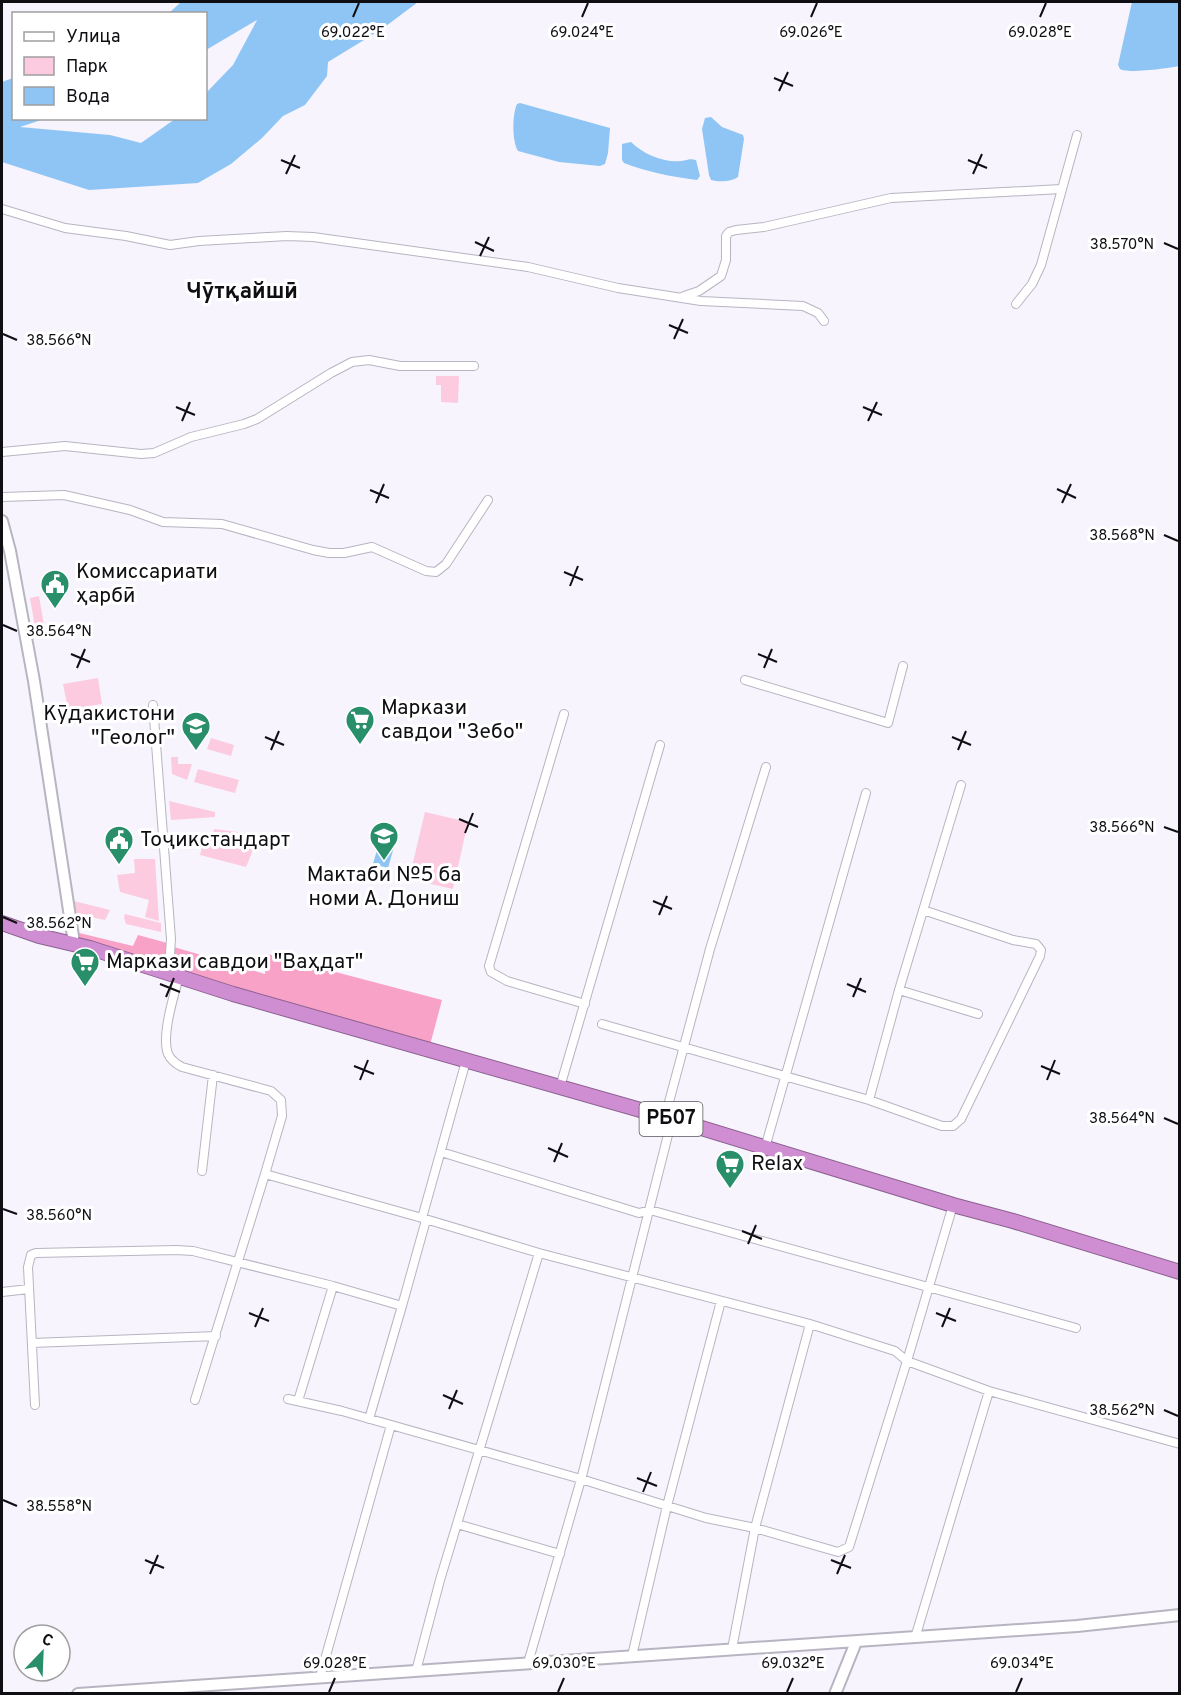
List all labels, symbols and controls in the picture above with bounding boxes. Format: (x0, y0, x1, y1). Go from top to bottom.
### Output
legend (12, 12, 207, 120)
text: 69.022°E (321, 24, 385, 43)
text: 69.024°E (550, 24, 614, 43)
text: 69.026°E (779, 24, 843, 43)
text: 69.028°E (1008, 24, 1072, 43)
text: Улица (66, 26, 120, 49)
text: Парк (66, 56, 108, 79)
text: Вода (66, 86, 110, 109)
text: 38.570°N (1090, 236, 1154, 255)
district label: Чӯтқайшӣ (186, 279, 298, 306)
text: 38.566°N (26, 332, 92, 351)
text: 38.568°N (1089, 527, 1155, 546)
place label: Комиссариати ҳарбӣ (76, 559, 218, 610)
public building icon: Комиссариати ҳарбӣ (39, 568, 71, 610)
text: 38.564°N (26, 623, 92, 642)
place label: Маркази савдои "Зебо" (381, 695, 523, 746)
place label: Кӯдакистони "Геолог" (43, 701, 175, 752)
supermarket icon: Маркази савдои "Зебо" (344, 704, 376, 746)
school or university icon: Кӯдакистони "Геолог" (180, 710, 212, 752)
text: 38.566°N (1089, 819, 1155, 838)
school or university icon: Мактаби №5 ба номи А. Дониш (368, 820, 400, 862)
public building icon: Тоҷикстандарт (103, 824, 135, 866)
place label: Тоҷикстандарт (140, 827, 290, 854)
place label: Мактаби №5 ба номи А. Дониш (307, 862, 461, 913)
text: 38.562°N (26, 915, 92, 934)
supermarket icon: Маркази савдои "Ваҳдат" (69, 946, 101, 988)
place label: Маркази савдои "Ваҳдат" (106, 949, 363, 976)
road number: РБ07 (640, 1102, 702, 1136)
text: 38.564°N (1089, 1110, 1155, 1129)
supermarket icon: Relax (714, 1148, 746, 1190)
place label: Relax (751, 1151, 804, 1178)
text: 38.560°N (26, 1207, 92, 1226)
text: 38.562°N (1089, 1402, 1155, 1421)
text: 38.558°N (26, 1498, 92, 1517)
north arrow (12, 1623, 72, 1683)
text: С (38, 1630, 56, 1652)
text: 69.028°E (303, 1655, 367, 1674)
text: 69.030°E (532, 1655, 596, 1674)
text: 69.032°E (761, 1655, 825, 1674)
text: 69.034°E (990, 1655, 1054, 1674)

